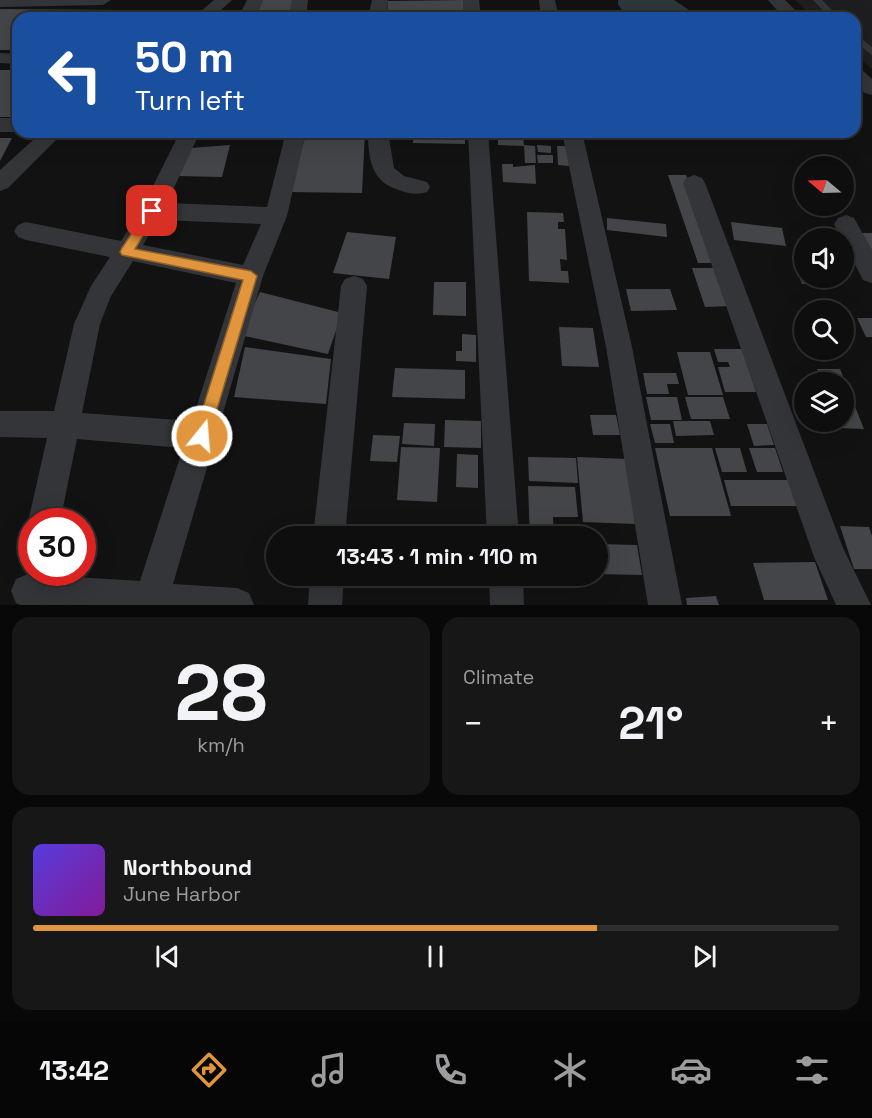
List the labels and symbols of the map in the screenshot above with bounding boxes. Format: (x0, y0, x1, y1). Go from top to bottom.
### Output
north arrow (794, 156, 854, 216)
pin (126, 185, 177, 236)
position arrow (170, 404, 234, 468)
speed limit sign: 30 (18, 508, 96, 586)

